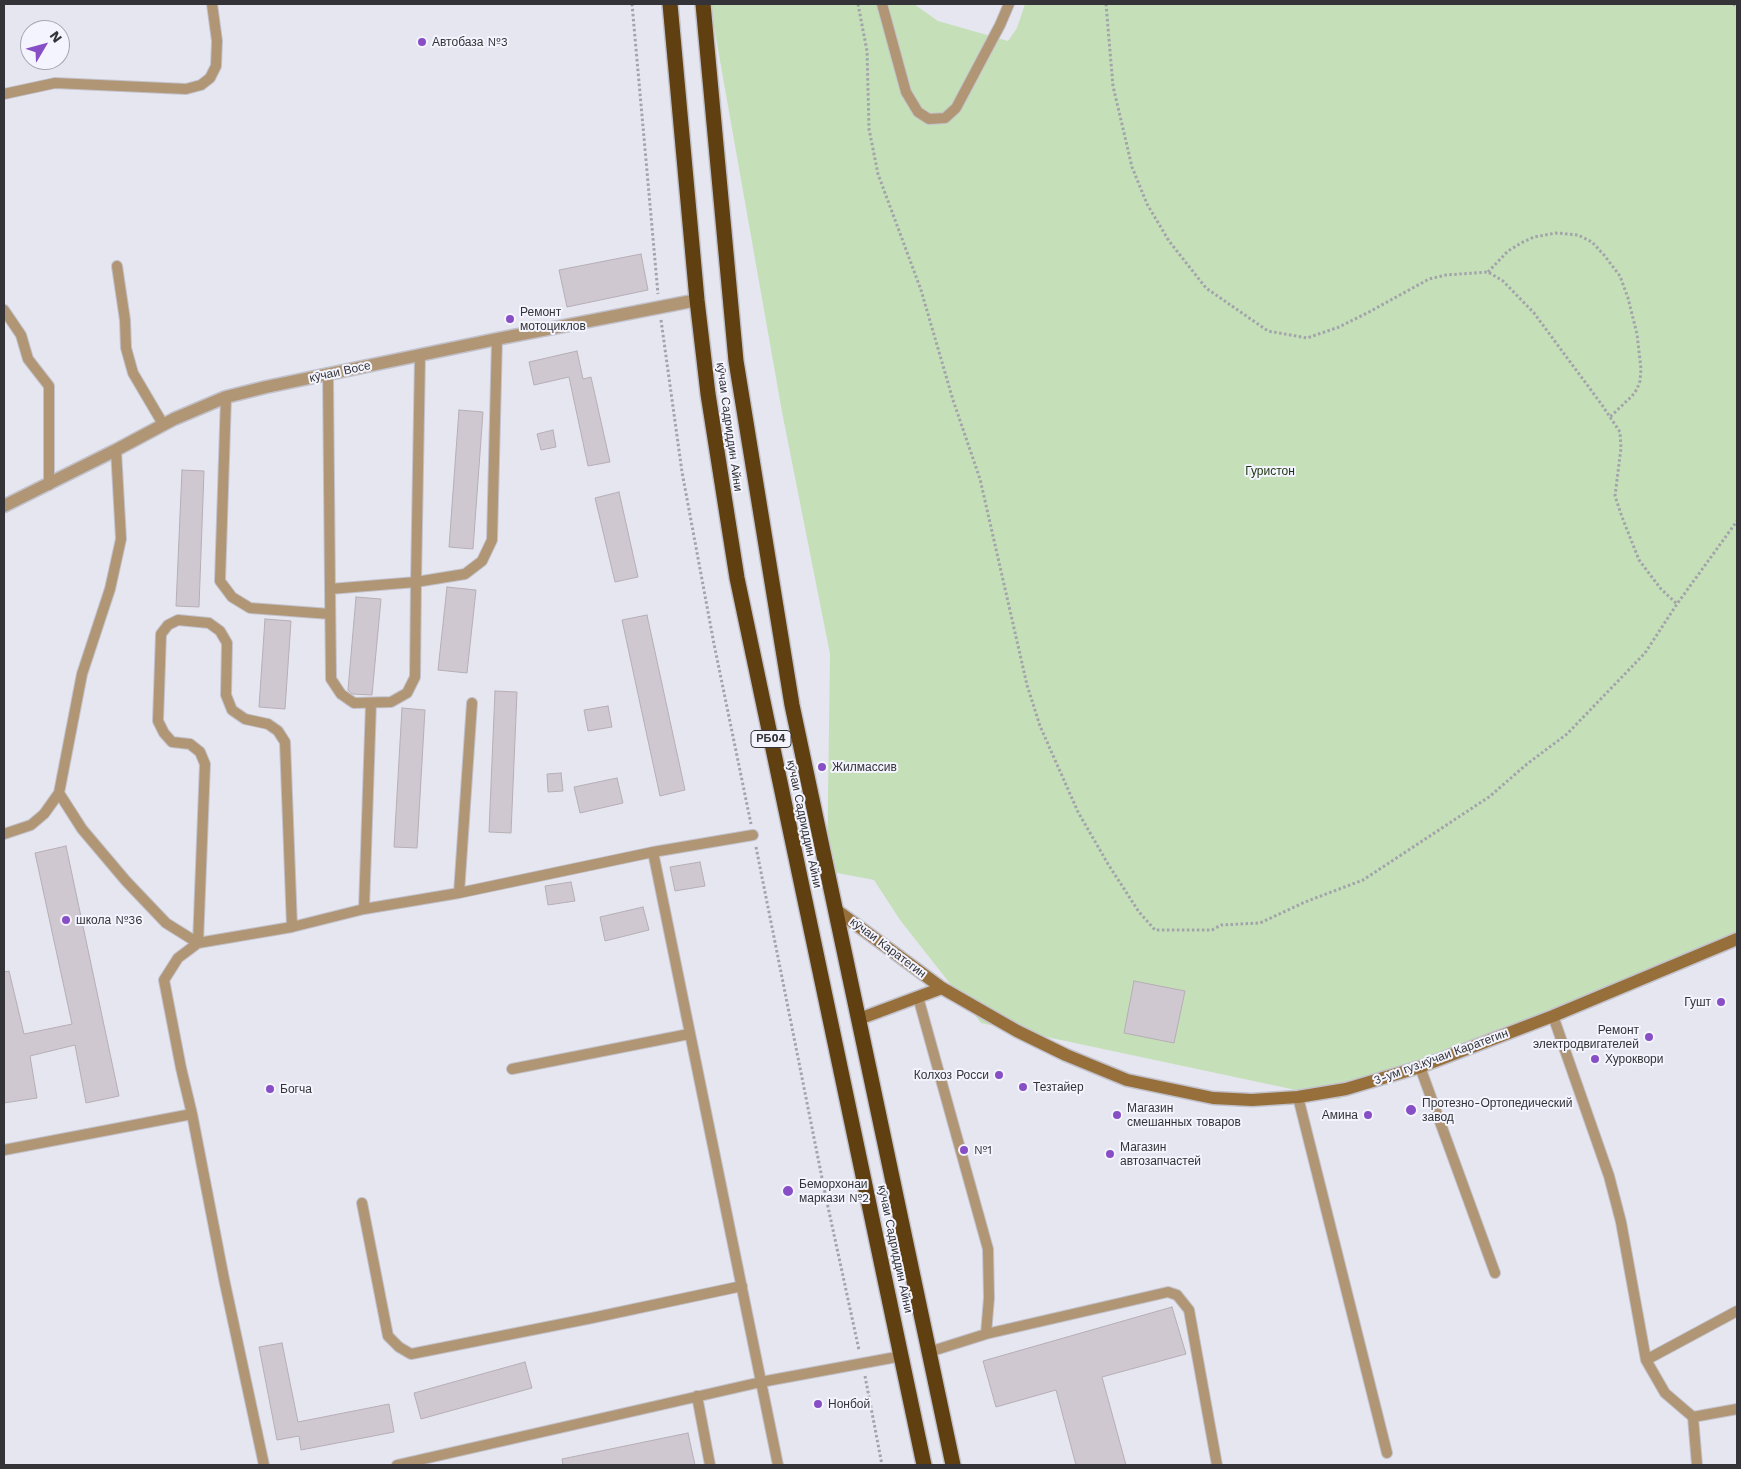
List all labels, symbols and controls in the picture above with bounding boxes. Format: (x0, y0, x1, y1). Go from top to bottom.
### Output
north arrow (20, 20, 70, 70)
text: N (47, 28, 66, 46)
place label: Автобаза №3 (432, 35, 508, 49)
marker: Автобаза №3 (416, 36, 428, 48)
place label: Ремонт мотоциклов (520, 305, 586, 333)
marker: Ремонт мотоциклов (504, 313, 516, 325)
street label: кӯчаи Восе (308, 358, 372, 386)
street label: кӯчаи Садриддин Айни (713, 361, 745, 493)
park label: Гуристон (1245, 464, 1295, 478)
road number: РБ04 (751, 731, 791, 748)
street label: кӯчаи Садриддин Айни (783, 759, 825, 889)
place label: Жилмассив (832, 760, 897, 774)
marker: Жилмассив (816, 761, 828, 773)
place label: школа №36 (76, 913, 143, 927)
marker: школа №36 (60, 914, 72, 926)
street label: кӯчаи Каратегин (847, 915, 929, 981)
place label: Гушт (1684, 995, 1711, 1009)
marker: Гушт (1715, 996, 1727, 1008)
place label: Ремонт электродвигателей (1533, 1023, 1639, 1051)
street label: 3-ум гуз.кӯчаи Каратегин (1372, 1026, 1510, 1088)
marker: Ремонт электродвигателей (1643, 1031, 1655, 1043)
place label: Хуроквори (1605, 1052, 1663, 1066)
marker: Хуроквори (1589, 1053, 1601, 1065)
place label: Колхоз Росси (914, 1068, 989, 1082)
marker: Колхоз Росси (993, 1069, 1005, 1081)
place label: Тезтайер (1033, 1080, 1084, 1094)
marker: Тезтайер (1017, 1081, 1029, 1093)
place label: Богча (280, 1082, 312, 1096)
marker: Богча (264, 1083, 276, 1095)
place label: Протезно-Ортопедический завод (1422, 1096, 1572, 1124)
place label: Магазин смешанных товаров (1127, 1101, 1241, 1129)
marker: Протезно-Ортопедический завод (1404, 1103, 1418, 1117)
place label: Амина (1322, 1108, 1358, 1122)
marker: Магазин смешанных товаров (1111, 1109, 1123, 1121)
marker: Амина (1362, 1109, 1374, 1121)
place label: Магазин автозапчастей (1120, 1140, 1201, 1168)
place label: №1 (974, 1143, 992, 1157)
marker: №1 (958, 1144, 970, 1156)
marker: Магазин автозапчастей (1104, 1148, 1116, 1160)
place label: Беморхонаи маркази №2 (799, 1177, 869, 1205)
marker: Беморхонаи маркази №2 (781, 1184, 795, 1198)
street label: кӯчаи Садриддин Айни (874, 1184, 916, 1314)
place label: Нонбой (828, 1397, 870, 1411)
marker: Нонбой (812, 1398, 824, 1410)

